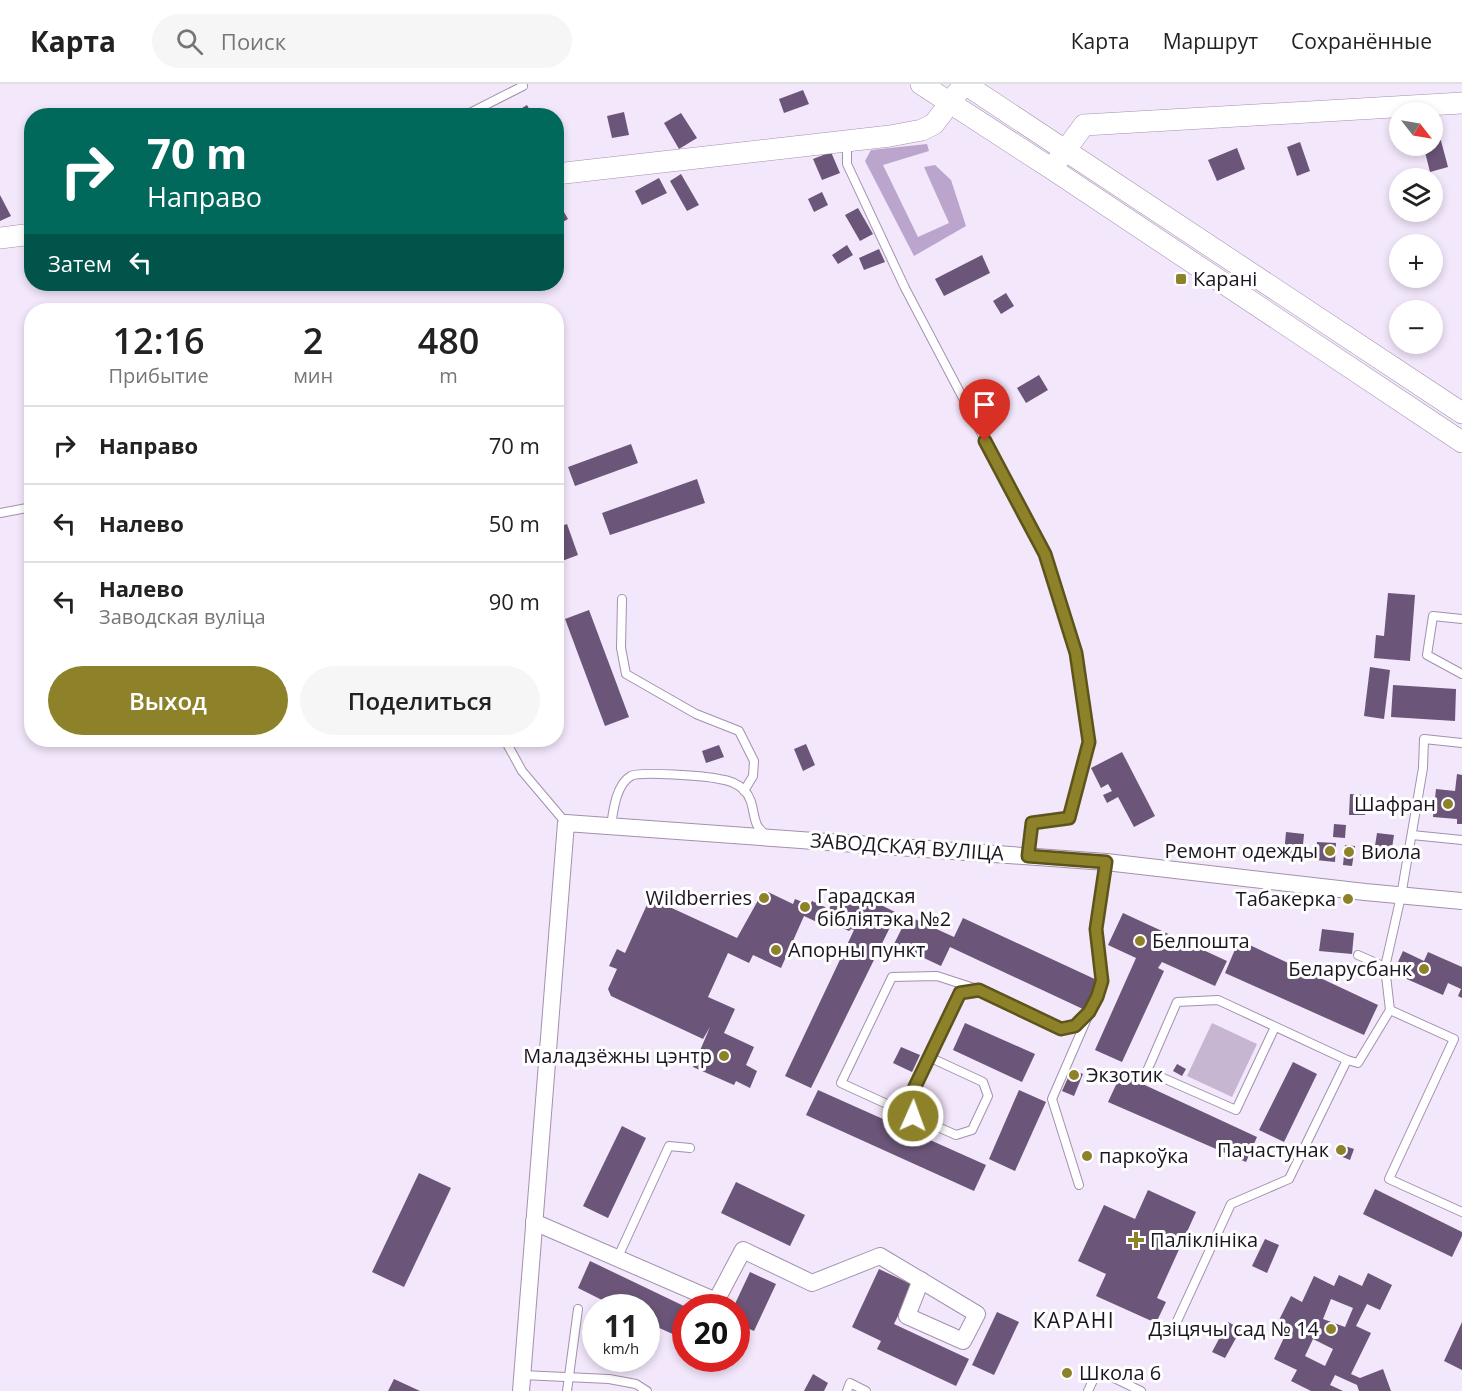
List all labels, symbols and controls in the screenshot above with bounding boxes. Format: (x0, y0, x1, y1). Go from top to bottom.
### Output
search box (152, 14, 572, 68)
text: Карта (30, 22, 116, 60)
icon: search (173, 25, 206, 58)
text: Поиск (221, 26, 286, 56)
text: Карта (1071, 27, 1130, 55)
text: Маршрут (1163, 27, 1258, 55)
text: Сохранённые (1291, 27, 1432, 55)
north arrow (1389, 102, 1443, 156)
map controls (1389, 102, 1443, 354)
text: 70 m (147, 124, 247, 181)
icon: right (48, 132, 126, 210)
button: layers (1389, 168, 1443, 222)
text: Направо (147, 178, 262, 215)
button: + (1389, 234, 1443, 288)
icon: left (124, 246, 157, 279)
text: Затем (48, 248, 112, 278)
place label: Карані (1193, 265, 1257, 292)
marker: Карані (1174, 272, 1188, 286)
button: − (1389, 300, 1443, 354)
text: 12:16 (112, 316, 205, 365)
text: 2 (303, 316, 323, 365)
text: 480 (418, 316, 479, 365)
text: Прибытие (109, 362, 209, 389)
text: мин (293, 362, 333, 389)
text: m (439, 362, 458, 389)
pin (959, 379, 1010, 441)
icon: arrive (968, 388, 1001, 421)
icon: right (48, 429, 81, 462)
text: Направо (99, 430, 198, 460)
text: 70 m (489, 430, 540, 460)
icon: left (48, 507, 81, 540)
text: Налево (99, 508, 184, 538)
text: 50 m (489, 508, 540, 538)
text: Налево (99, 573, 184, 603)
icon: left (48, 585, 81, 618)
text: 90 m (489, 586, 540, 616)
text: Заводская вуліца (99, 603, 266, 630)
button: Выход (48, 666, 288, 735)
button: Поделиться (300, 666, 540, 735)
place label: Шафран (1354, 790, 1436, 817)
marker: Шафран (1441, 797, 1455, 811)
street label: ЗАВОДСКАЯ ВУЛІЦА (809, 826, 1005, 867)
place label: Ремонт одежды (1164, 837, 1318, 864)
place label: Виола (1361, 838, 1421, 865)
marker: Ремонт одежды (1323, 844, 1337, 858)
marker: Виола (1342, 845, 1356, 859)
place label: Гарадская бібліятэка №2 (817, 882, 951, 932)
place label: Wildberries (646, 884, 752, 911)
place label: Табакерка (1236, 885, 1336, 912)
marker: Wildberries (757, 891, 771, 905)
marker: Табакерка (1341, 892, 1355, 906)
marker: Гарадская бібліятэка №2 (798, 900, 812, 914)
place label: Белпошта (1152, 927, 1250, 954)
marker: Белпошта (1133, 934, 1147, 948)
place label: Апорны пункт (788, 936, 925, 963)
marker: Апорны пункт (769, 943, 783, 957)
place label: Беларусбанк (1288, 955, 1413, 982)
marker: Беларусбанк (1417, 962, 1431, 976)
place label: Маладзёжны цэнтр (523, 1042, 712, 1069)
marker: Маладзёжны цэнтр (717, 1049, 731, 1063)
place label: Экзотик (1086, 1061, 1164, 1088)
marker: Экзотик (1067, 1068, 1081, 1082)
position arrow (881, 1084, 945, 1148)
place label: Пачастунак (1217, 1136, 1330, 1163)
place label: паркоўка (1099, 1142, 1189, 1169)
marker: Пачастунак (1334, 1143, 1348, 1157)
marker: паркоўка (1080, 1149, 1094, 1163)
place label: Паліклініка (1150, 1226, 1258, 1253)
marker: Паліклініка (1127, 1231, 1145, 1249)
speed limit sign: 20 (672, 1294, 750, 1372)
text: 11 (604, 1305, 638, 1346)
district label: КАРАНІ (1033, 1306, 1115, 1334)
place label: Дзіцячы сад № 14 (1148, 1315, 1320, 1342)
marker: Дзіцячы сад № 14 (1324, 1322, 1338, 1336)
text: km/h (603, 1338, 639, 1358)
place label: Школа 6 (1079, 1359, 1161, 1386)
marker: Школа 6 (1060, 1366, 1074, 1380)

